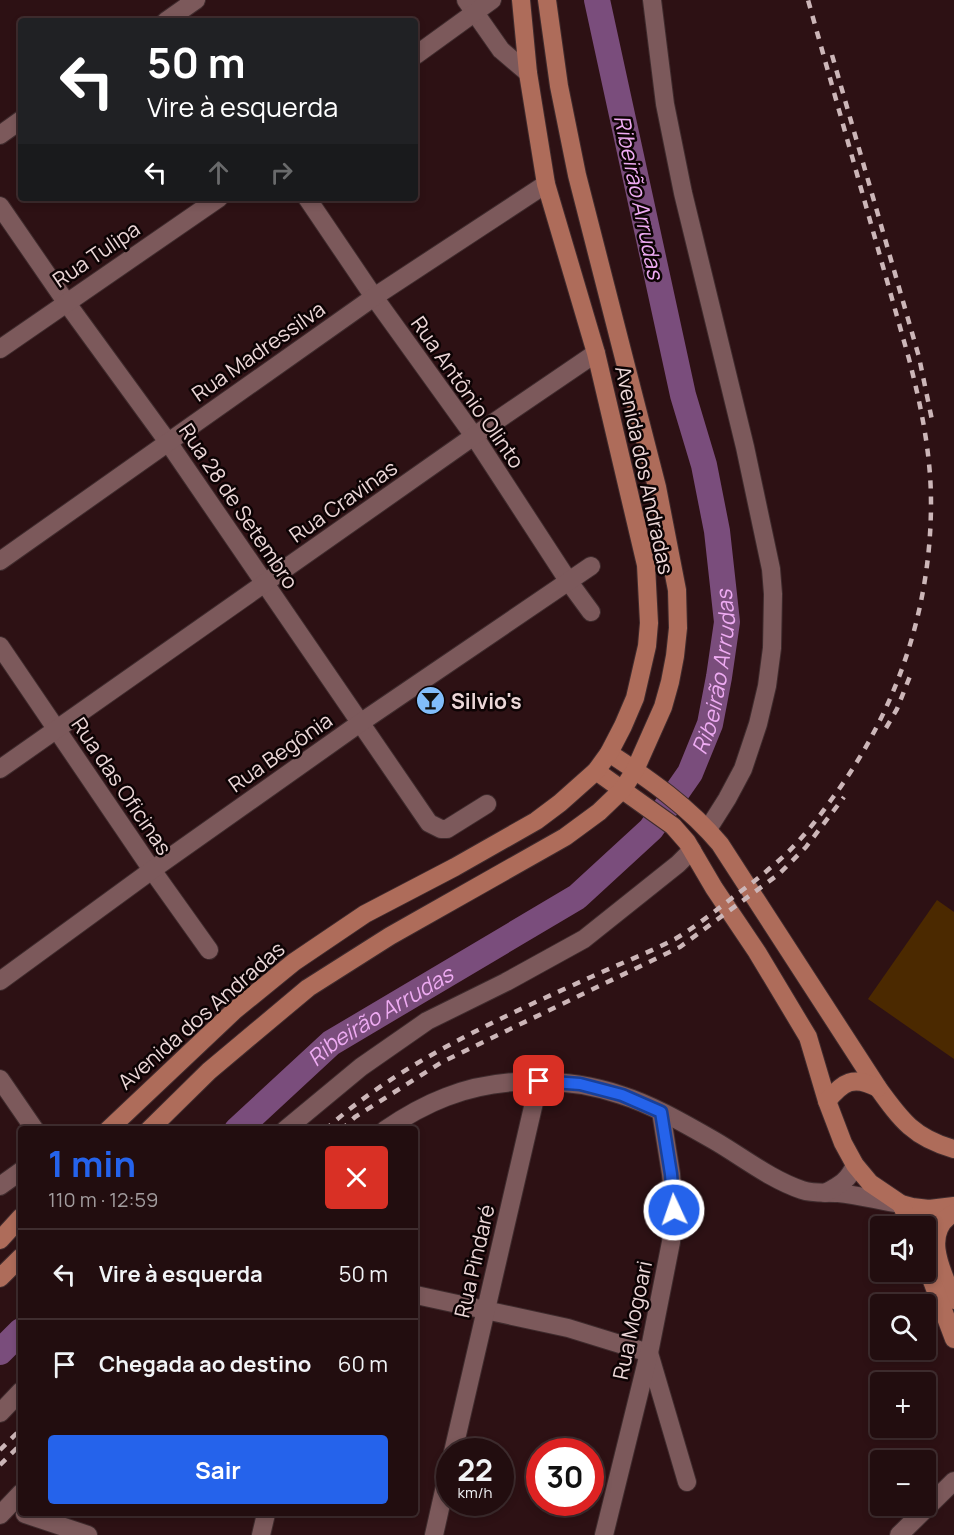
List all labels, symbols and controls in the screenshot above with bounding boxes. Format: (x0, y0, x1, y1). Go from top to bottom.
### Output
text: 50 m (147, 33, 245, 91)
icon: left (48, 42, 126, 120)
text: Vire à esquerda (147, 88, 338, 125)
water label: Ribeirão Arrudas (607, 112, 671, 283)
icon: left (139, 156, 172, 189)
icon: ahead (202, 156, 235, 189)
icon: right (265, 156, 298, 189)
street label: Rua Tulipa (47, 215, 145, 293)
street label: Rua Madressilva (186, 295, 330, 407)
street label: Rua Antônio Olinto (405, 310, 531, 474)
street label: Avenida dos Andradas (609, 363, 681, 577)
street label: Rua 28 de Setembro (173, 418, 305, 594)
street label: Rua Cravinas (283, 453, 403, 549)
water label: Ribeirão Arrudas (684, 587, 742, 759)
bar icon: Silvio's (414, 685, 446, 717)
place label: Silvio's (451, 687, 522, 715)
street label: Rua Begônia (223, 706, 337, 798)
street label: Rua das Oficinas (66, 712, 178, 860)
street label: Avenida dos Andradas (112, 935, 290, 1095)
water label: Ribeirão Arrudas (301, 958, 460, 1073)
pin (513, 1055, 564, 1106)
icon: arrive (522, 1064, 555, 1097)
text: 1 min (48, 1139, 136, 1188)
button: close (325, 1146, 388, 1209)
position arrow (642, 1178, 706, 1242)
text: 110 m · 12:59 (48, 1186, 158, 1213)
street label: Rua Pindaré (447, 1202, 501, 1320)
map controls (870, 1216, 936, 1516)
button: sound (870, 1216, 936, 1282)
icon: left (48, 1258, 81, 1291)
street label: Rua Mogoari (606, 1258, 658, 1382)
text: Vire à esquerda (99, 1259, 263, 1289)
text: 50 m (339, 1259, 388, 1289)
button: search (870, 1294, 936, 1360)
icon: arrive (48, 1348, 81, 1381)
text: Chegada ao destino (99, 1349, 311, 1379)
text: 60 m (338, 1349, 388, 1379)
button: + (870, 1372, 936, 1438)
button: Sair (48, 1435, 388, 1504)
speed limit sign: 30 (526, 1438, 604, 1516)
text: 22 (457, 1449, 493, 1490)
button: − (870, 1450, 936, 1516)
text: km/h (458, 1482, 492, 1503)

